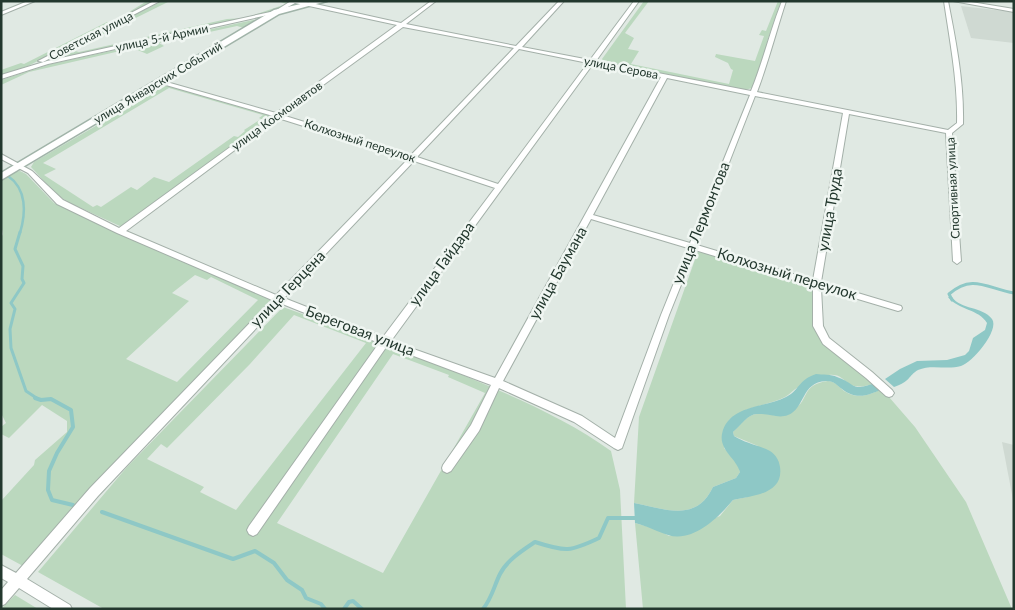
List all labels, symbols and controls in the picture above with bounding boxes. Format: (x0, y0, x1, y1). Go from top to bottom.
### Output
street label: Советская улица (46, 8, 135, 63)
street label: улица 5-й Армии (114, 20, 210, 55)
street label: улица Январских Событий (91, 38, 225, 127)
street label: улица Серова (583, 53, 660, 82)
street label: улица Космонавтов (228, 78, 325, 154)
street label: Колхозный переулок (303, 115, 418, 166)
street label: Спортивная улица (942, 137, 963, 239)
street label: улица Лермонтова (667, 159, 733, 286)
street label: улица Труда (813, 167, 845, 253)
street label: улица Гайдара (405, 218, 478, 309)
street label: улица Баумана (524, 223, 590, 322)
street label: Колхозный переулок (715, 243, 860, 303)
street label: улица Герцена (246, 246, 328, 330)
street label: Береговая улица (303, 301, 417, 359)

